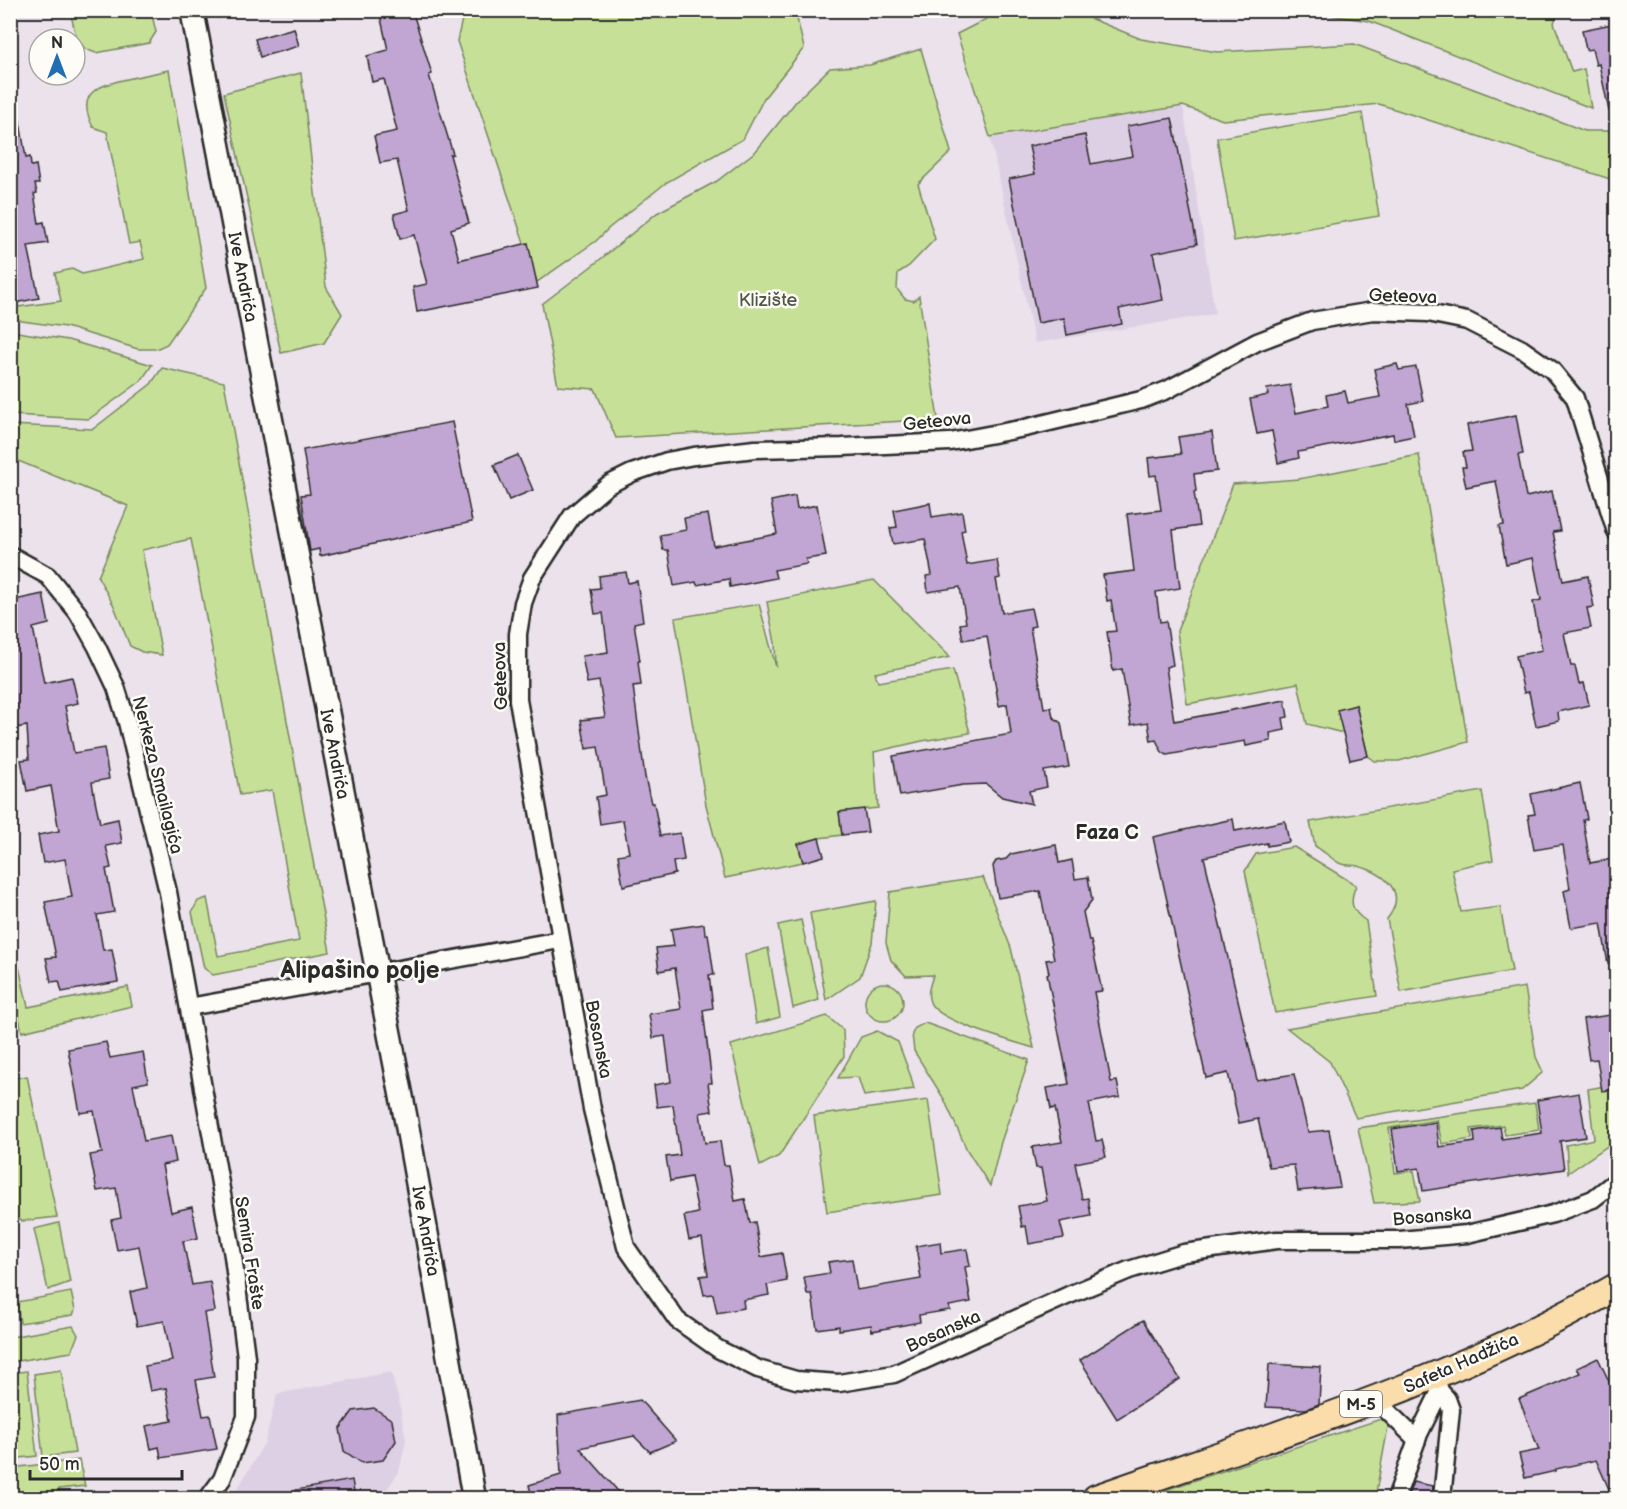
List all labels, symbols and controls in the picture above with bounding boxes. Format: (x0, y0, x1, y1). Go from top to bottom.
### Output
north arrow (27, 27, 87, 87)
text: N (51, 34, 63, 53)
street label: Ive Andrića (223, 230, 262, 324)
street label: Geteova (1368, 285, 1438, 308)
park label: Klizište (739, 290, 797, 311)
street label: Geteova (902, 407, 972, 436)
street label: Geteova (489, 641, 512, 711)
street label: Nerkeza Smailagića (128, 694, 187, 856)
street label: Ive Andrića (315, 707, 354, 801)
district label: Faza C (1075, 821, 1139, 845)
district label: Alipašino polje (279, 956, 440, 985)
street label: Bosanska (581, 998, 616, 1080)
street label: Ive Andrića (407, 1184, 444, 1278)
street label: Semira Frašte (230, 1195, 269, 1312)
street label: Bosanska (1392, 1203, 1473, 1230)
street label: Bosanska (903, 1306, 984, 1357)
street label: Safeta Hadžića (1401, 1329, 1522, 1398)
road number: M-5 (1340, 1391, 1382, 1417)
scale bar (30, 1443, 182, 1481)
text: 50 m (39, 1454, 80, 1475)

